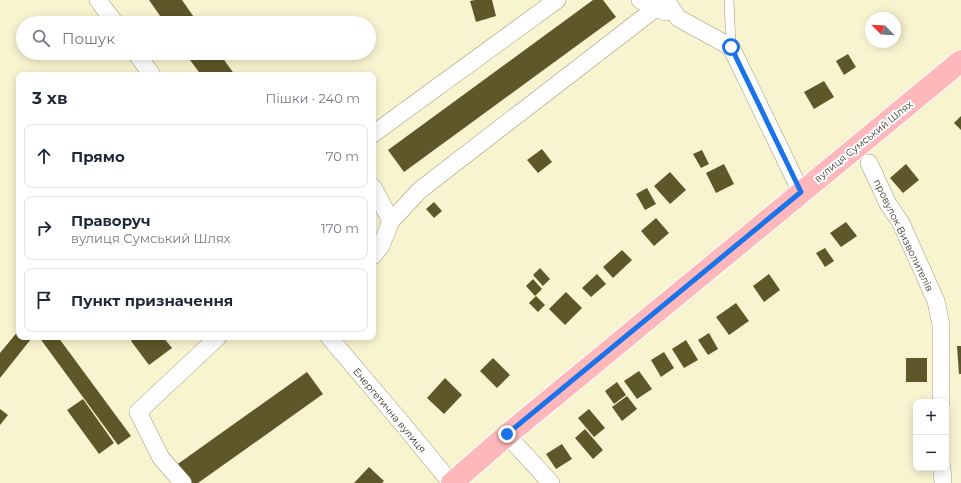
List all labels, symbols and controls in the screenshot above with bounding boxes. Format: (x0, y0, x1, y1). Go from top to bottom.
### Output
north arrow (865, 12, 901, 48)
search box (16, 16, 376, 60)
icon: search (30, 27, 52, 49)
text: Пошук (62, 29, 115, 48)
route start (722, 38, 740, 56)
text: 3 хв (32, 88, 68, 108)
text: Пішки · 240 m (266, 90, 360, 106)
street label: вулиця Сумський Шлях (811, 97, 916, 185)
icon: ahead (33, 145, 55, 167)
text: Прямо (71, 147, 125, 166)
text: 70 m (326, 148, 359, 164)
street label: провулок Визволителів (871, 177, 936, 294)
text: Праворуч (71, 211, 151, 230)
icon: right (33, 217, 55, 239)
text: 170 m (321, 220, 359, 236)
text: вулиця Сумський Шлях (71, 230, 231, 246)
icon: arrive (33, 289, 55, 311)
text: Пункт призначення (71, 291, 233, 310)
street label: Енергетична вулиця (350, 365, 429, 456)
map controls (913, 399, 949, 471)
button: + (913, 399, 949, 435)
route end (498, 425, 516, 443)
button: − (913, 435, 949, 471)

